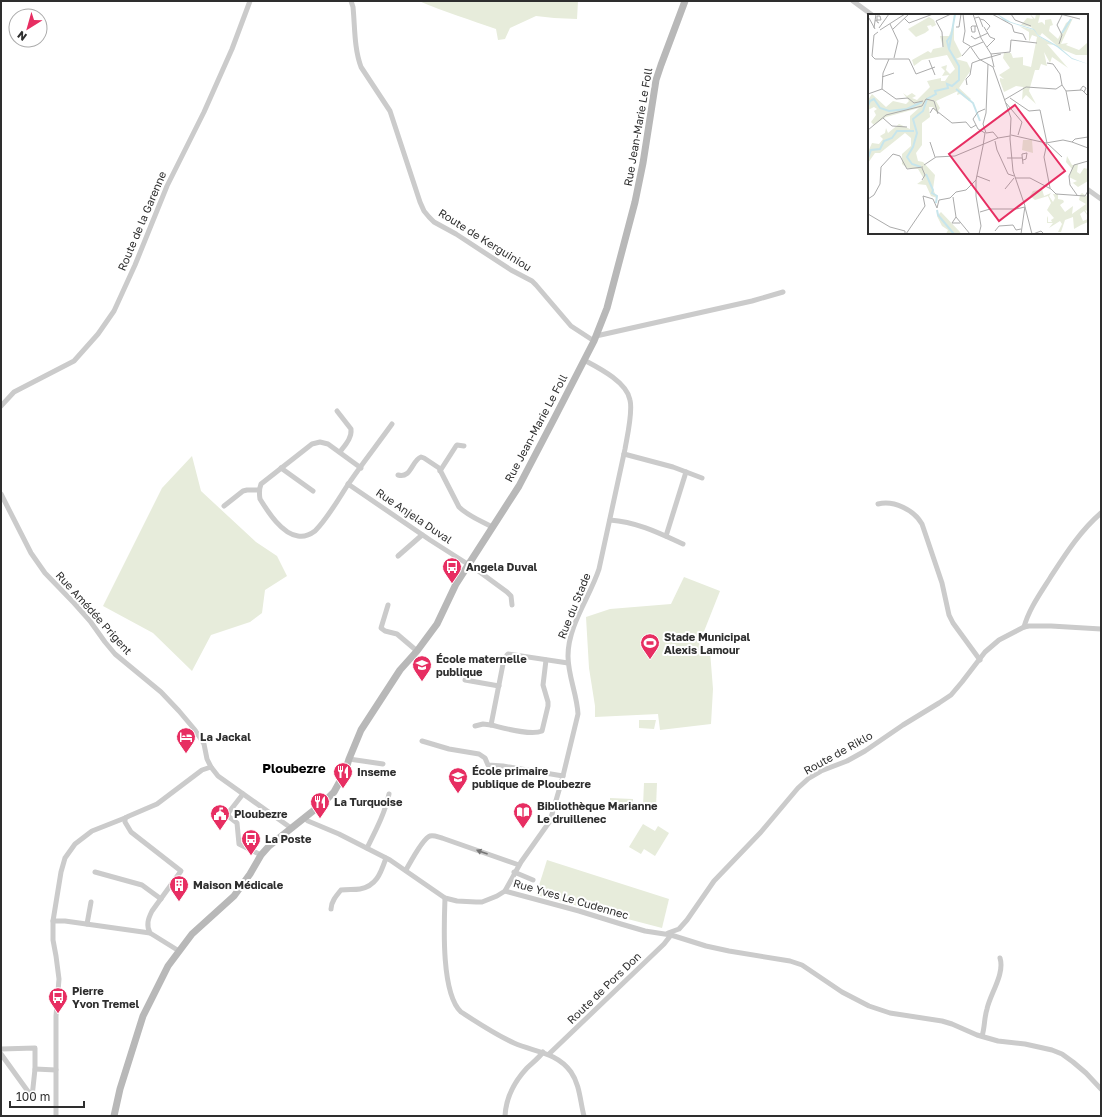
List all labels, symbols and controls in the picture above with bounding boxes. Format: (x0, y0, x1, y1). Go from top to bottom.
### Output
north arrow (8, 8, 48, 48)
inset map (868, 14, 1088, 234)
text: N (14, 29, 29, 44)
street label: Rue Jean-Marie Le Foll (621, 66, 654, 187)
street label: Route de la Garenne (115, 169, 168, 273)
street label: Route de Kerguiniou (436, 206, 534, 274)
street label: Rue Jean-Marie Le Foll (502, 371, 570, 484)
street label: Rue Anjela Duval (374, 485, 455, 546)
bus stop icon: Angela Duval (441, 556, 463, 584)
place label: Angela Duval (466, 560, 538, 573)
street label: Rue Amédée Prigent (54, 568, 135, 657)
street label: Rue du Stade (554, 571, 593, 641)
place label: Stade Municipal Alexis Lamour (664, 630, 751, 656)
sports icon: Stade Municipal Alexis Lamour (639, 632, 661, 660)
place label: École maternelle publique (436, 652, 527, 678)
school or university icon: École maternelle publique (411, 654, 433, 682)
hotel icon: La Jackal (175, 726, 197, 754)
street label: Route de Riklo (801, 728, 875, 777)
place label: La Jackal (200, 730, 251, 743)
district label: Ploubezre (262, 760, 326, 776)
restaurant icon: Inseme (332, 761, 354, 789)
place label: École primaire publique de Ploubezre (472, 764, 591, 790)
place label: Inseme (357, 765, 397, 778)
school or university icon: École primaire publique de Ploubezre (447, 766, 469, 794)
restaurant icon: La Turquoise (309, 791, 331, 819)
place label: La Turquoise (334, 795, 403, 808)
place label: Bibliothèque Marianne Le druillenec (537, 799, 658, 825)
library icon: Bibliothèque Marianne Le druillenec (512, 801, 534, 829)
public building icon: Ploubezre (209, 803, 231, 831)
place label: Ploubezre (234, 807, 288, 820)
bus stop icon: La Poste (240, 828, 262, 856)
place label: La Poste (265, 832, 312, 845)
one-way arrow (476, 849, 488, 855)
building icon: Maison Médicale (168, 874, 190, 902)
street label: Rue Yves Le Cudennec (512, 876, 630, 921)
place label: Maison Médicale (193, 878, 284, 891)
street label: Route de Pors Don (564, 949, 643, 1026)
place label: Pierre Yvon Tremel (72, 984, 139, 1010)
bus stop icon: Pierre Yvon Tremel (47, 986, 69, 1014)
scale bar (10, 1083, 84, 1109)
text: 100 m (16, 1089, 50, 1104)

